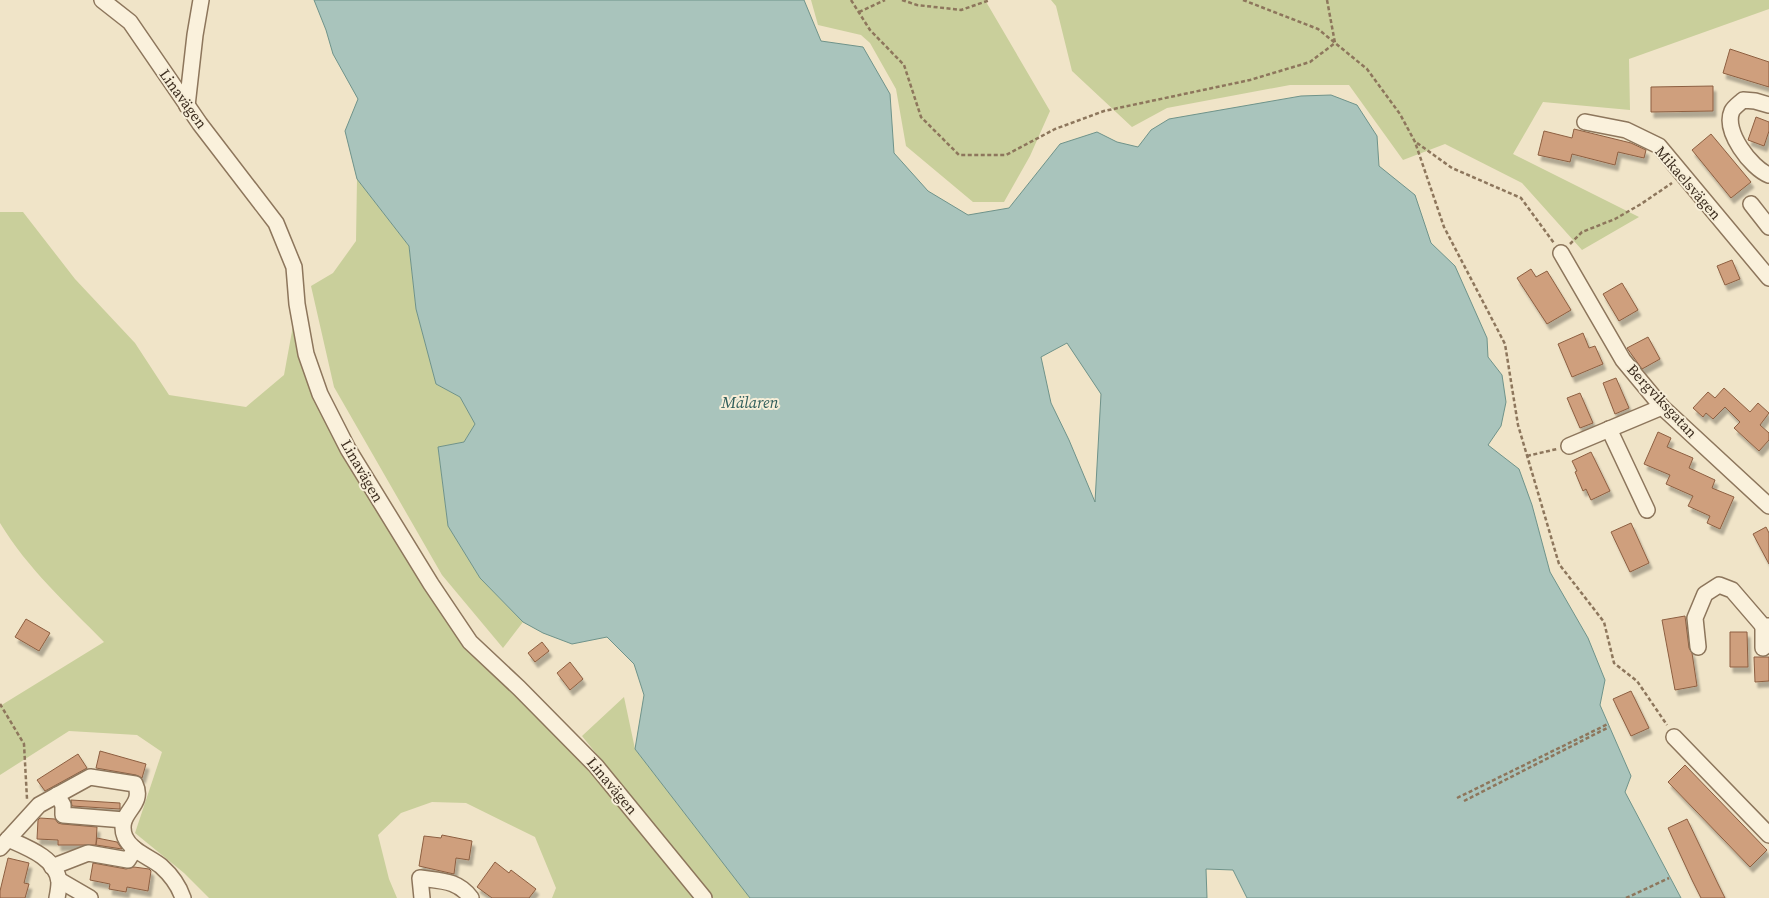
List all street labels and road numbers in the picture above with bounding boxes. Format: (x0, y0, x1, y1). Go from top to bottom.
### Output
street label: Linavägen (155, 65, 212, 133)
street label: Mikaelsvägen (1650, 141, 1726, 224)
street label: Bergviksgatan (1623, 359, 1702, 442)
street label: Linavägen (336, 436, 389, 506)
street label: Linavägen (582, 752, 643, 819)

